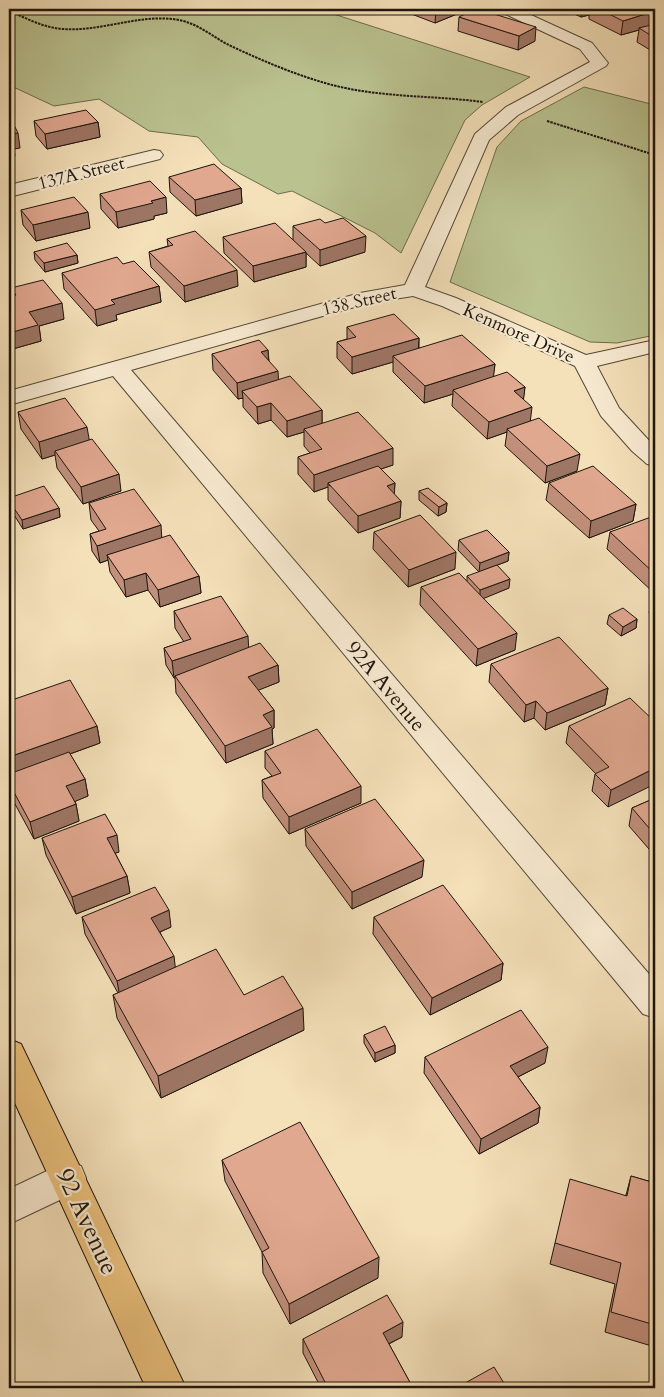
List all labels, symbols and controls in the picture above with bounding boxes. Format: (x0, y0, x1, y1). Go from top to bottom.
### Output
street label: 137A Street (35, 151, 127, 196)
street label: 138 Street (319, 281, 399, 322)
street label: Kenmore Drive (459, 298, 579, 369)
street label: 92A Avenue (339, 635, 432, 738)
street label: 92 Avenue (48, 1163, 126, 1280)

